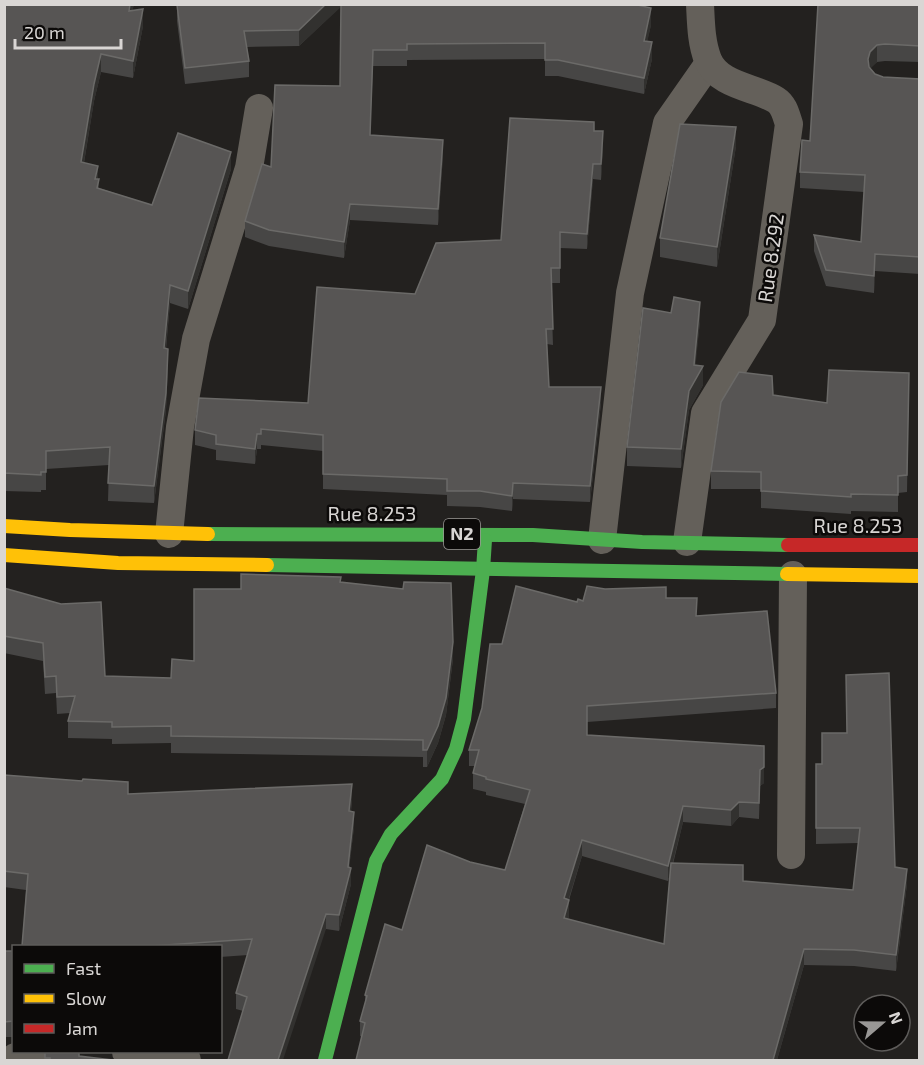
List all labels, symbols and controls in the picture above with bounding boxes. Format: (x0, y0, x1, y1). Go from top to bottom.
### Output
scale bar (15, 12, 122, 50)
text: 20 m (24, 21, 65, 43)
street label: Rue 8.292 (752, 212, 788, 304)
street label: Rue 8.253 (328, 501, 416, 525)
street label: Rue 8.253 (814, 513, 902, 537)
road number: N2 (444, 519, 480, 549)
legend (12, 945, 222, 1053)
text: Fast (66, 957, 101, 979)
text: Slow (66, 987, 107, 1009)
north arrow (852, 993, 912, 1053)
text: N (886, 1009, 907, 1026)
text: Jam (66, 1017, 98, 1039)

